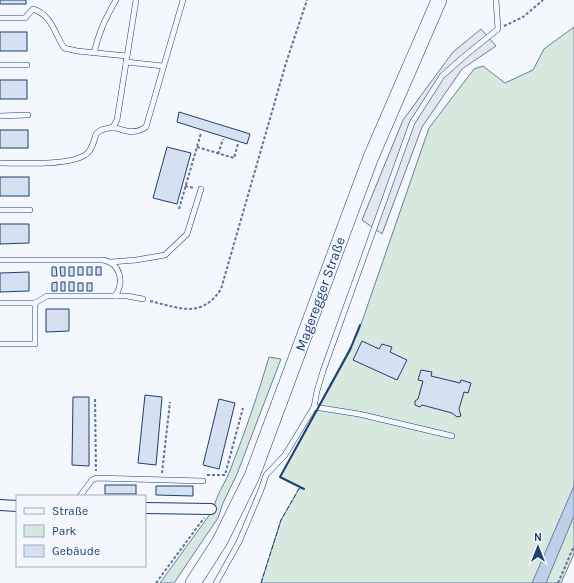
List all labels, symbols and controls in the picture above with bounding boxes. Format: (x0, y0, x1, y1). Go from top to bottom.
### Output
street label: Mageregger Straße (292, 235, 349, 354)
legend (16, 495, 146, 567)
text: Straße (52, 504, 88, 518)
text: Park (52, 524, 77, 538)
north arrow (518, 527, 558, 567)
text: N (534, 531, 542, 544)
text: Gebäude (52, 544, 100, 558)

